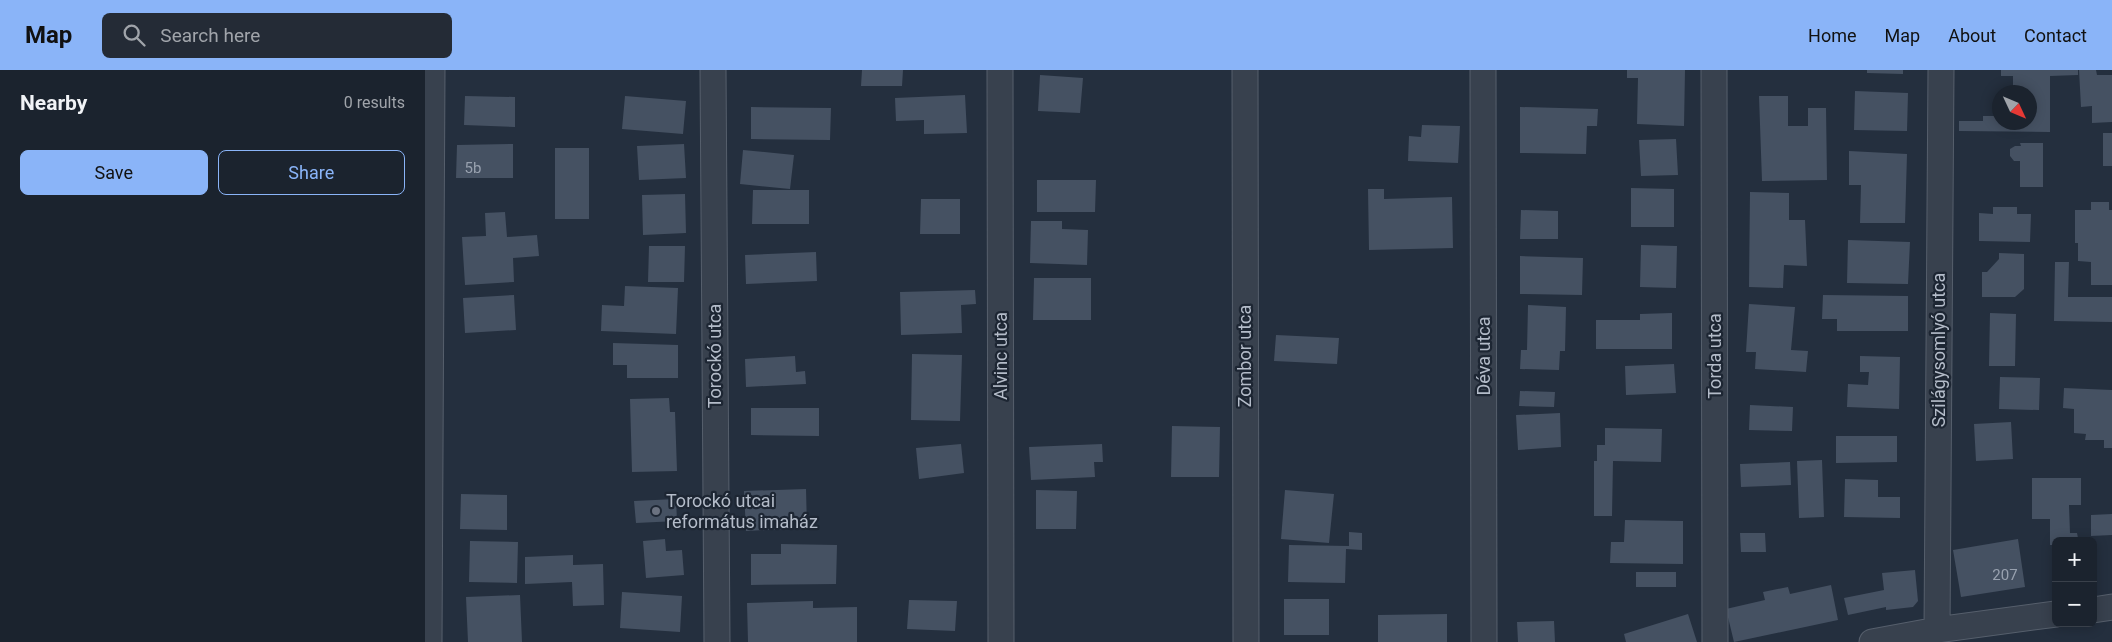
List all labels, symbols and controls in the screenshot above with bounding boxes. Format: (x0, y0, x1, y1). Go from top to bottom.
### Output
search box (102, 13, 452, 58)
text: Map (25, 21, 72, 49)
icon: search (120, 21, 148, 49)
text: Search here (160, 24, 260, 47)
text: Home (1808, 25, 1857, 46)
text: Map (1885, 25, 1920, 46)
text: About (1948, 25, 1996, 46)
text: Contact (2024, 25, 2087, 46)
north arrow (1992, 85, 2037, 130)
text: Nearby (20, 91, 87, 115)
text: 0 results (344, 93, 405, 112)
button: Save (20, 150, 208, 195)
button: Share (218, 150, 405, 195)
house number: 5b (465, 159, 481, 177)
street label: Szilágysomlyó utca (1928, 273, 1949, 427)
street label: Torockó utca (704, 304, 725, 408)
street label: Zombor utca (1234, 305, 1255, 407)
street label: Alvinc utca (990, 312, 1011, 400)
street label: Torda utca (1704, 313, 1725, 399)
street label: Déva utca (1473, 316, 1494, 396)
place label: Torockó utcai református imaház (666, 490, 818, 532)
marker: Torockó utcai református imaház (650, 505, 662, 517)
map controls (2052, 537, 2097, 627)
button: + (2052, 537, 2097, 582)
house number: 207 (1992, 566, 2018, 584)
button: − (2052, 582, 2097, 627)

